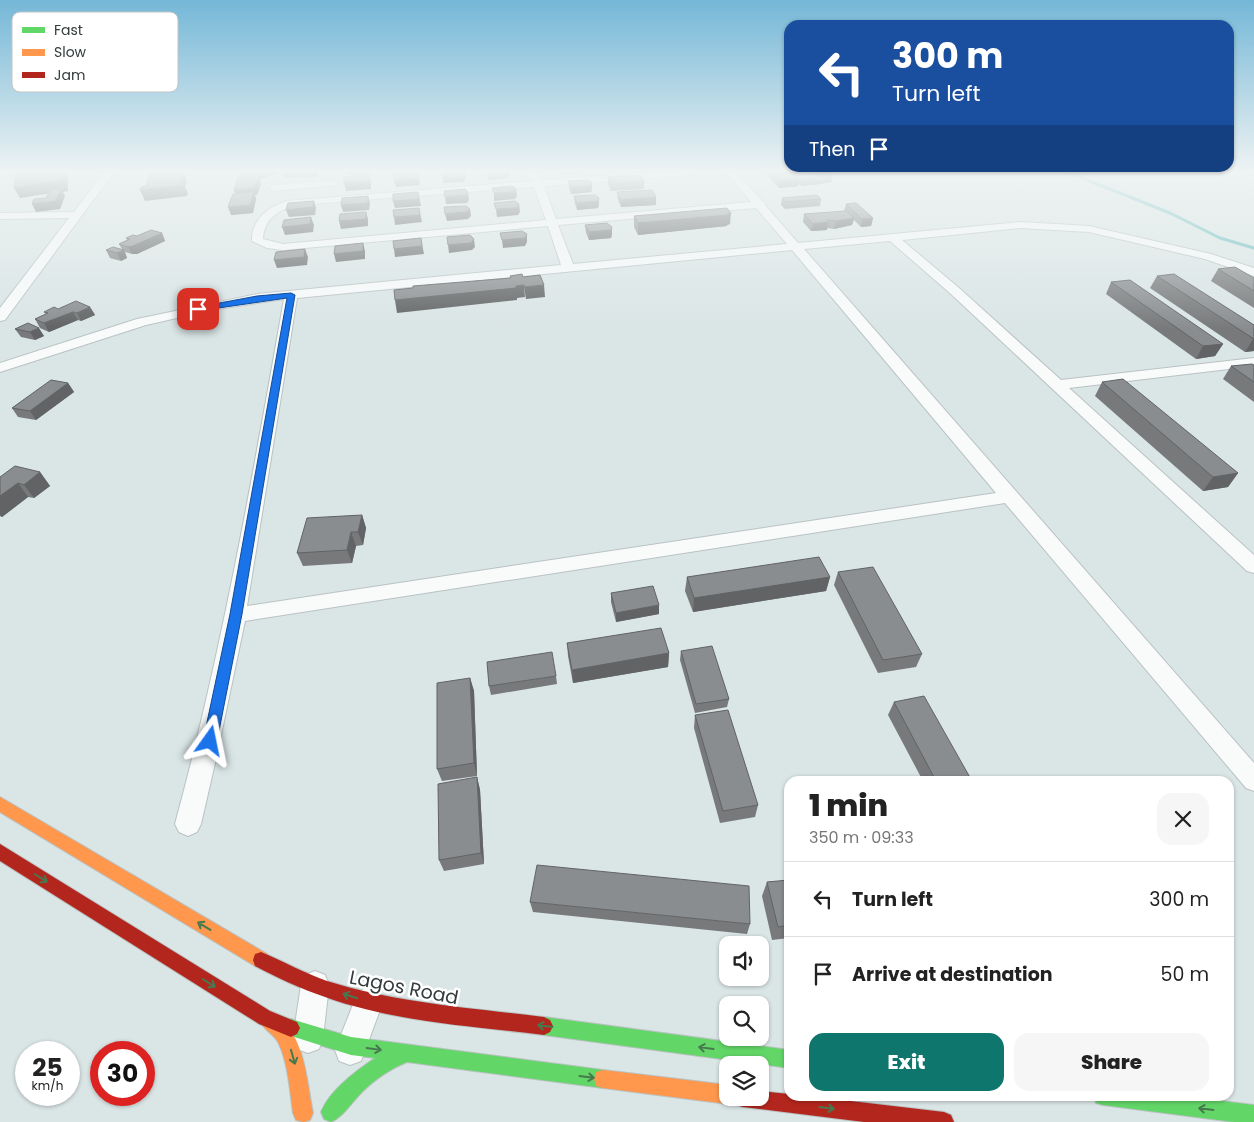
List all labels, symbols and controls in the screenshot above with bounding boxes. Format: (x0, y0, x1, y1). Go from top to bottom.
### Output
legend (12, 12, 178, 92)
text: Fast (54, 20, 83, 40)
text: 300 m (892, 31, 1003, 80)
icon: left (809, 40, 874, 105)
text: Slow (54, 42, 87, 62)
text: Jam (54, 65, 85, 85)
text: Turn left (892, 78, 980, 109)
icon: arrive (865, 135, 893, 163)
text: Then (809, 136, 855, 163)
pin (177, 288, 219, 330)
icon: arrive (184, 295, 212, 323)
position arrow (183, 714, 235, 766)
text: 1 min (809, 784, 888, 827)
button: close (1157, 793, 1209, 845)
text: 350 m · 09:33 (809, 826, 914, 849)
one-way arrow (34, 873, 48, 883)
icon: left (809, 885, 837, 913)
text: Turn left (852, 886, 933, 913)
text: 300 m (1149, 886, 1209, 913)
one-way arrow (197, 921, 212, 931)
map controls (719, 936, 769, 1106)
button: sound (719, 936, 769, 986)
icon: arrive (809, 960, 837, 988)
text: Arrive at destination (852, 961, 1053, 988)
text: 50 m (1160, 961, 1209, 988)
street label: Lagos Road (347, 964, 461, 1011)
one-way arrow (201, 978, 215, 988)
one-way arrow (342, 991, 358, 1000)
button: search (719, 996, 769, 1046)
one-way arrow (537, 1021, 553, 1031)
button: Exit (809, 1033, 1004, 1091)
button: Share (1014, 1033, 1209, 1091)
speed limit sign: 30 (90, 1041, 155, 1106)
one-way arrow (698, 1043, 714, 1053)
one-way arrow (365, 1044, 381, 1054)
one-way arrow (288, 1048, 298, 1064)
text: 25 (32, 1050, 63, 1085)
button: layers (719, 1056, 769, 1106)
one-way arrow (579, 1072, 595, 1082)
text: km/h (32, 1077, 63, 1094)
one-way arrow (818, 1103, 834, 1113)
one-way arrow (1198, 1104, 1214, 1114)

